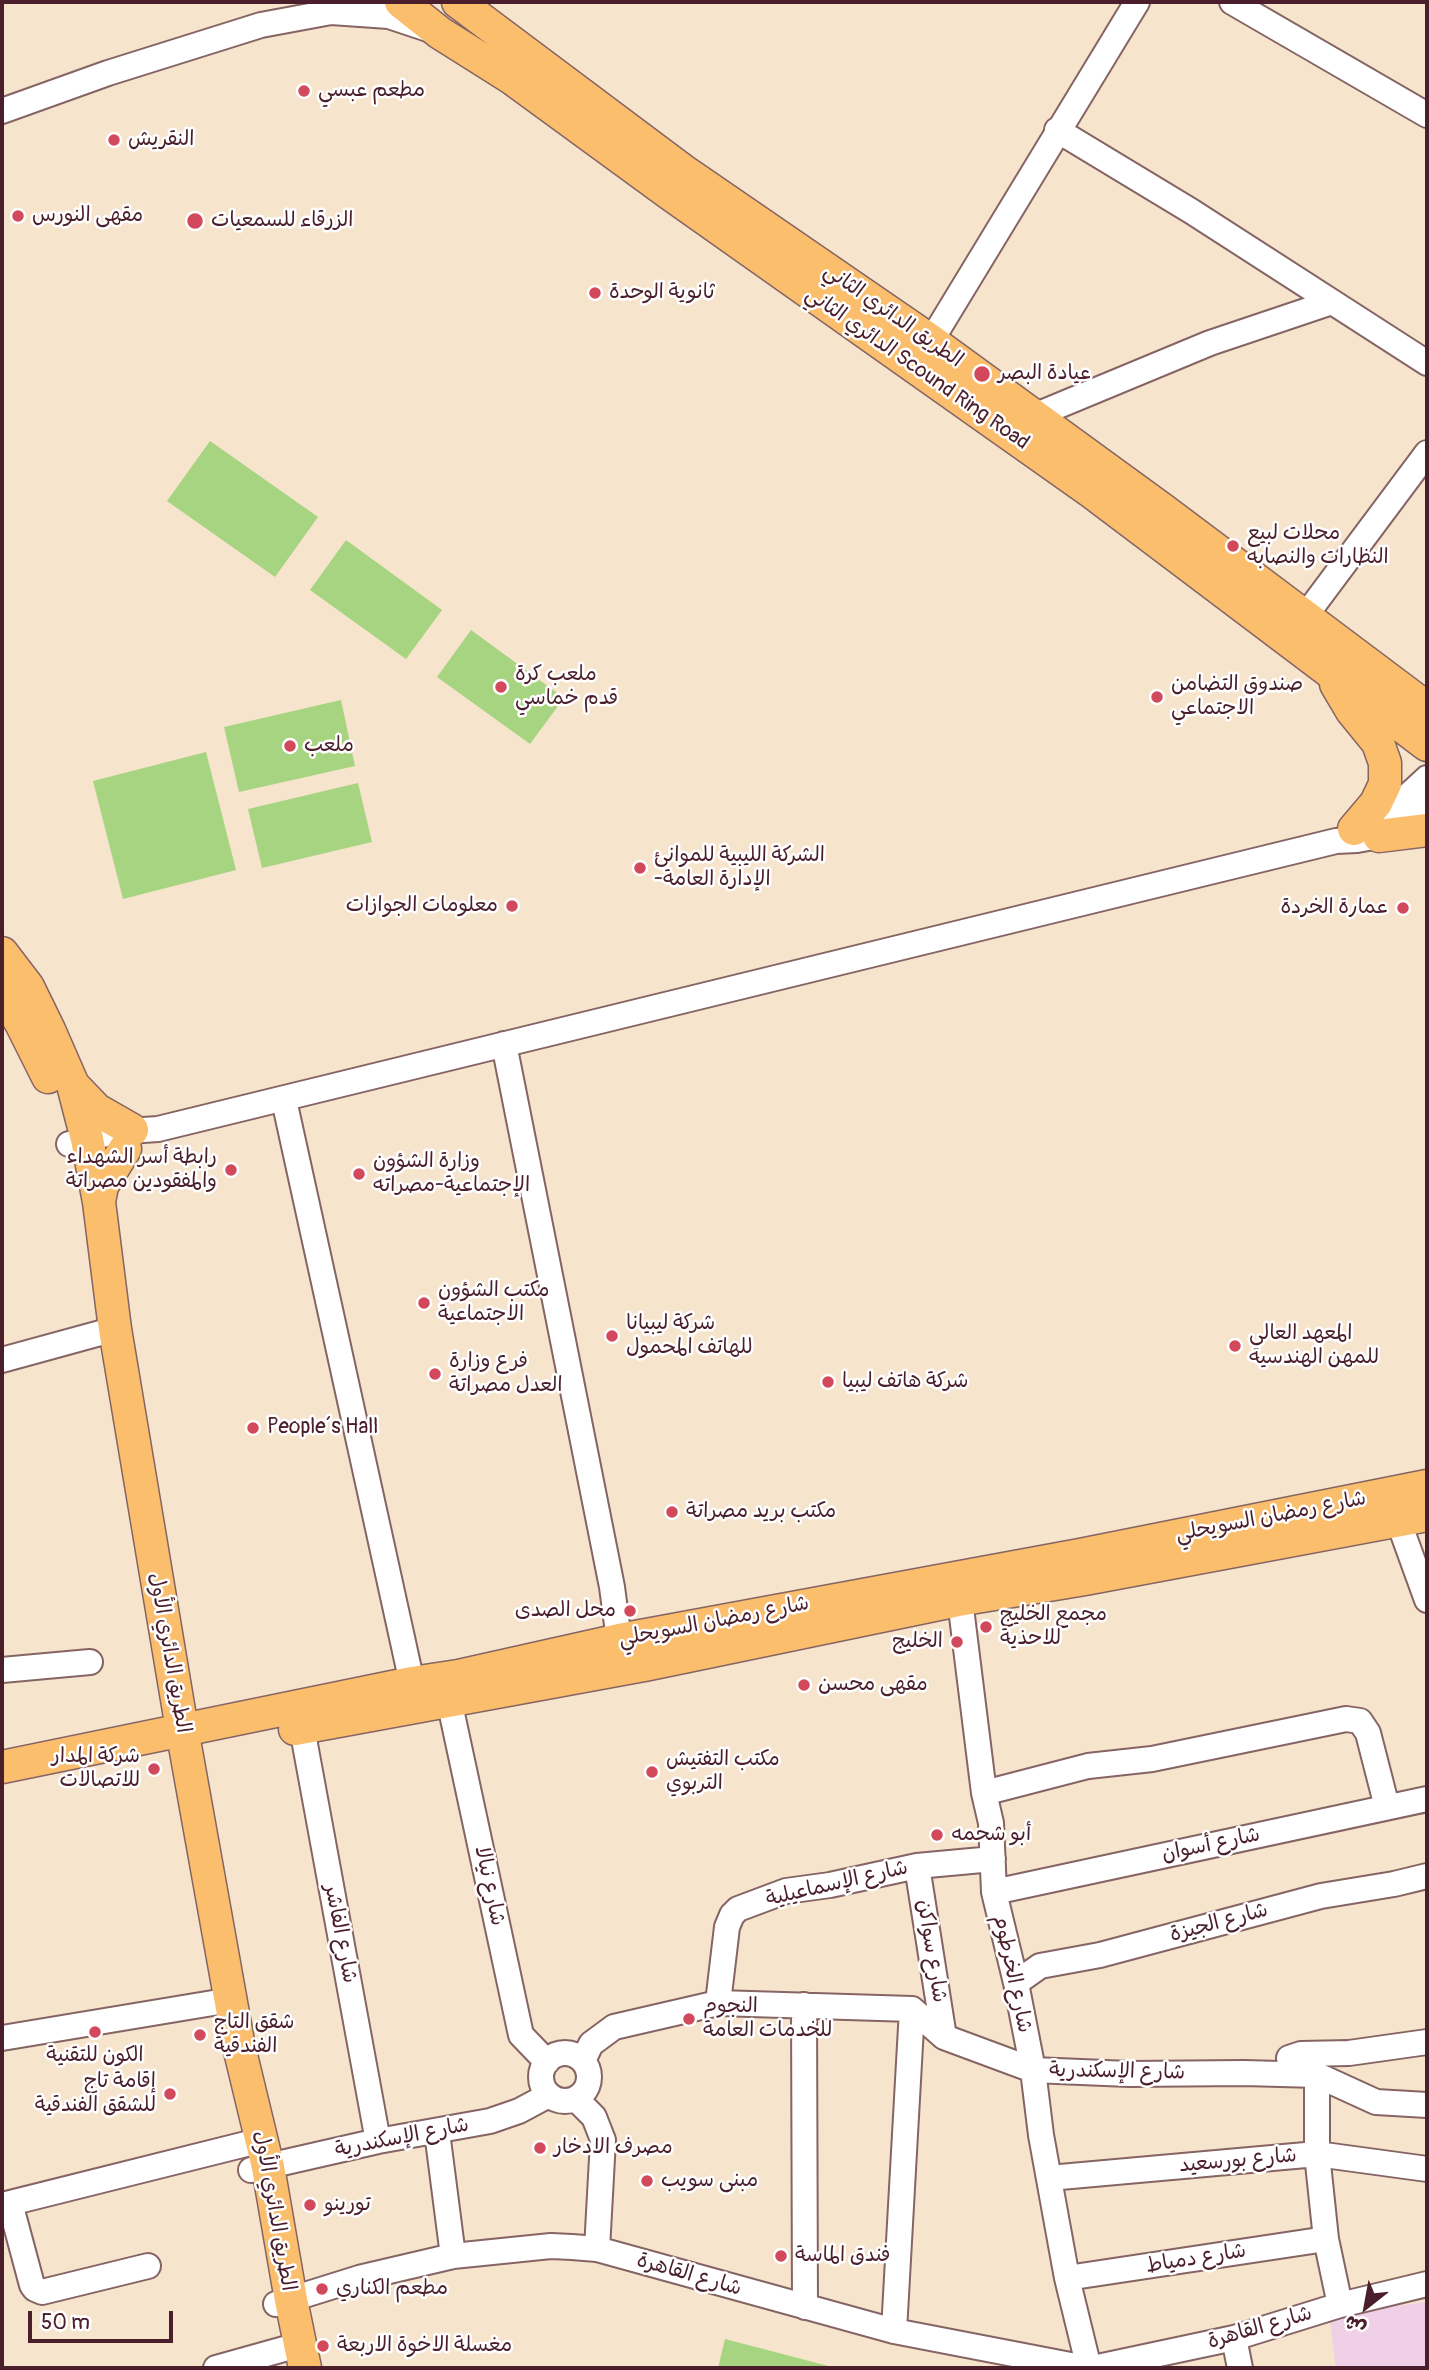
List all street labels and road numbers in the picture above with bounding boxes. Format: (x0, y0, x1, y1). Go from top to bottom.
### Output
street label: الطريق الدائري الثاني (818, 259, 968, 373)
street label: الدائري الثاني Scound Ring Road (800, 282, 1034, 456)
street label: شارع رمضان السويحلي (1174, 1486, 1368, 1548)
street label: الطريق الدائري الأول (142, 1571, 196, 1735)
street label: شارع رمضان السويحلي (617, 1591, 811, 1653)
street label: شارع أسوان (1160, 1822, 1262, 1868)
street label: شارع نيالا (468, 1844, 510, 1928)
street label: شارع الإسماعيلية (764, 1855, 910, 1913)
street label: شارع الفاشر (318, 1883, 362, 1985)
street label: شارع سواكن (910, 1898, 952, 2004)
street label: شارع الجيزة (1167, 1898, 1271, 1948)
street label: شارع الخرطوم (987, 1913, 1037, 2035)
street label: شارع الإسكندرية (1049, 2058, 1185, 2086)
street label: شارع الإسكندرية (333, 2113, 471, 2163)
street label: الطريق الدائري الأول (247, 2129, 301, 2293)
street label: شارع بورسعيد (1178, 2143, 1298, 2179)
street label: شارع دمياط (1144, 2239, 1248, 2279)
street label: شارع القاهرة (634, 2248, 744, 2302)
street label: شارع القاهرة (1205, 2301, 1315, 2355)

